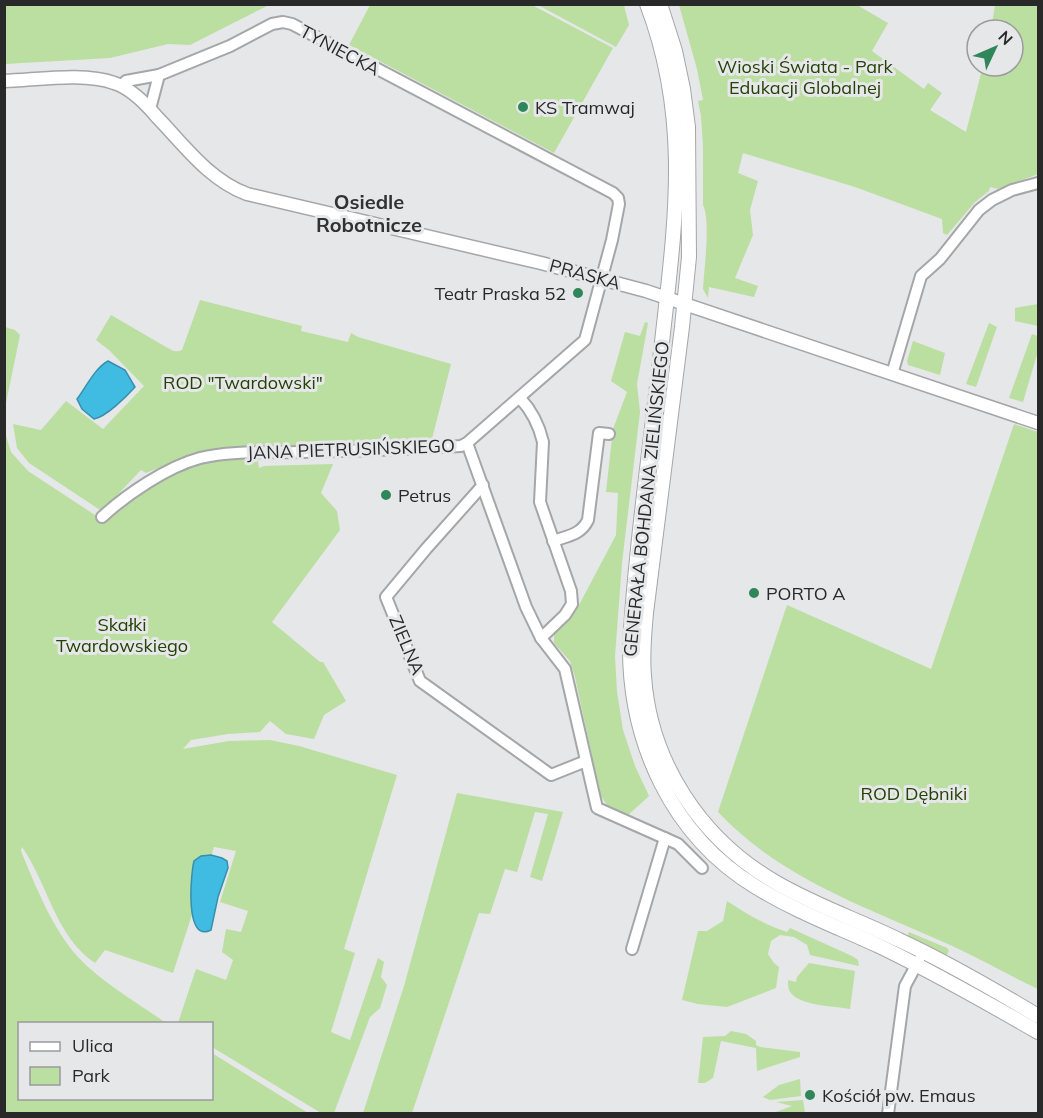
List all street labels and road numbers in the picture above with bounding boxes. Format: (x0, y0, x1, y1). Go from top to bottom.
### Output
street label: TYNIECKA (296, 19, 384, 81)
street label: PRASKA (547, 254, 623, 294)
street label: GENERAŁA BOHDANA ZIELIŃSKIEGO (618, 340, 674, 658)
street label: JANA PIETRUSIŃSKIEGO (247, 434, 455, 464)
street label: ZIELNA (384, 612, 430, 678)

